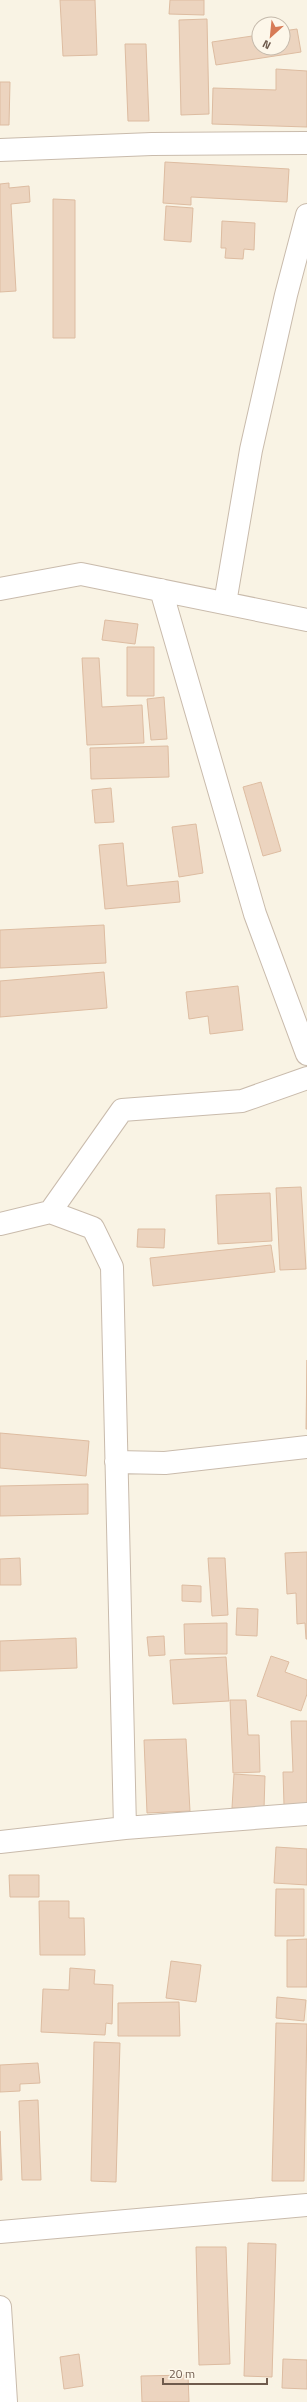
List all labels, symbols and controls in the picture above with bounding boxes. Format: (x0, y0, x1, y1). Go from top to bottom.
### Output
north arrow (251, 16, 291, 56)
text: N (259, 36, 273, 54)
scale bar (163, 2360, 267, 2386)
text: 20 m (169, 2364, 195, 2383)

